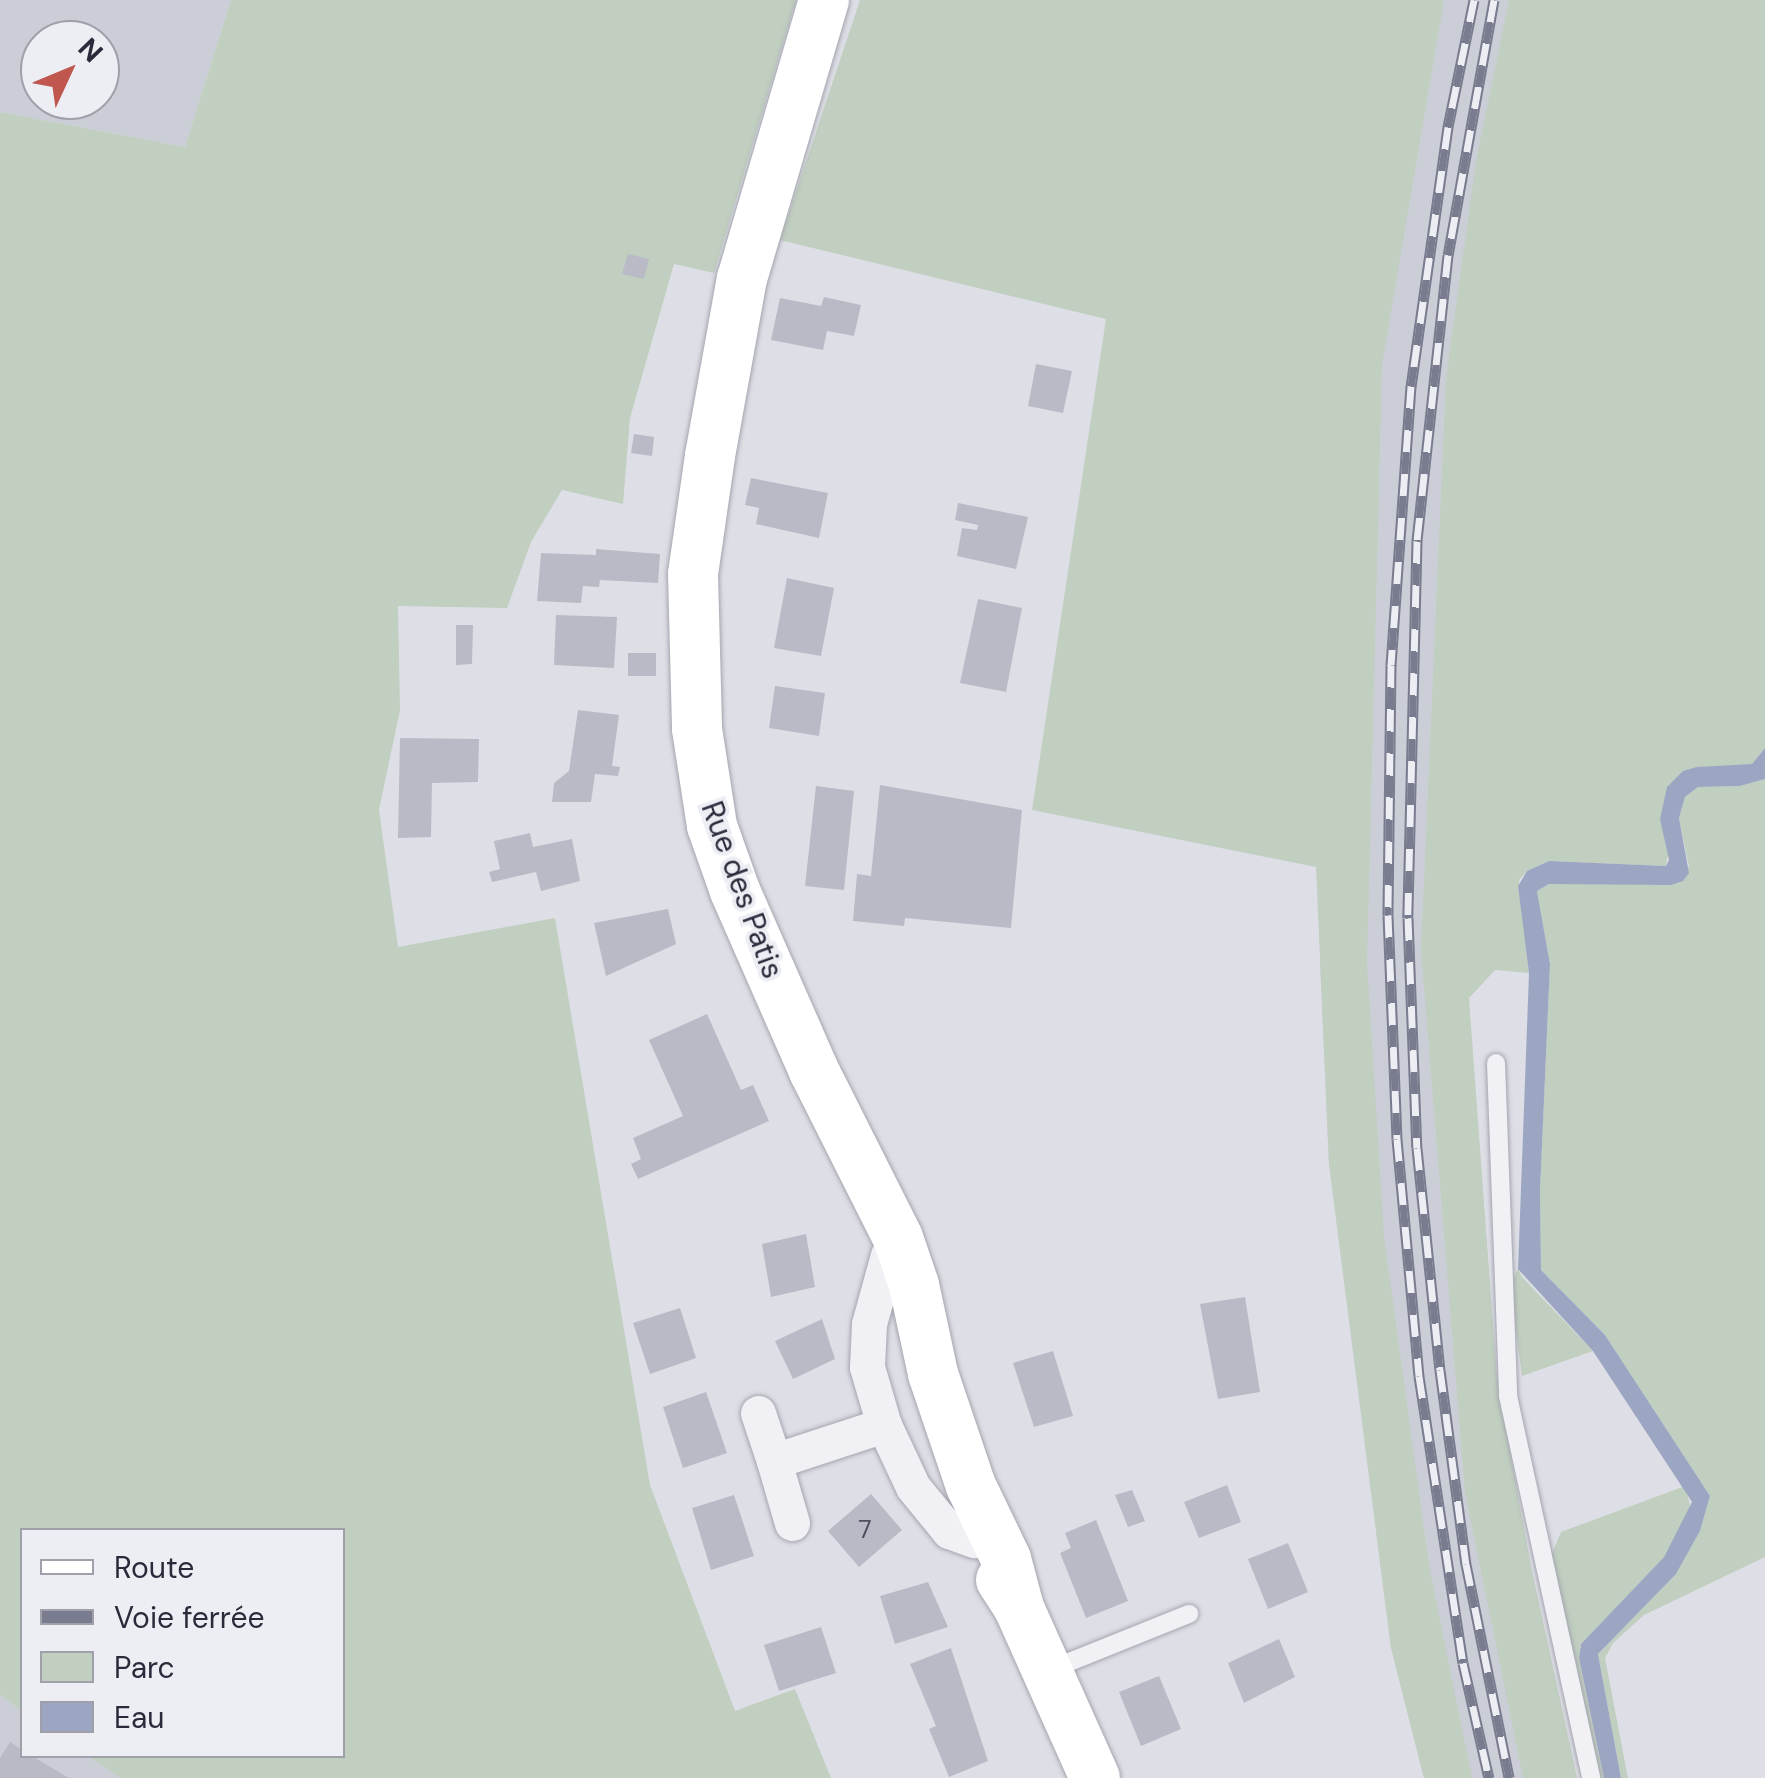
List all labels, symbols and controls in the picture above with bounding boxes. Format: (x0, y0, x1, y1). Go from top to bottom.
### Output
north arrow (20, 20, 120, 120)
text: N (70, 30, 111, 70)
street label: Rue des Patis (693, 797, 791, 983)
house number: 7 (858, 1515, 872, 1545)
legend (20, 1528, 345, 1758)
text: Route (114, 1548, 194, 1587)
text: Voie ferrée (114, 1598, 264, 1637)
text: Parc (114, 1648, 175, 1687)
text: Eau (114, 1698, 164, 1737)

